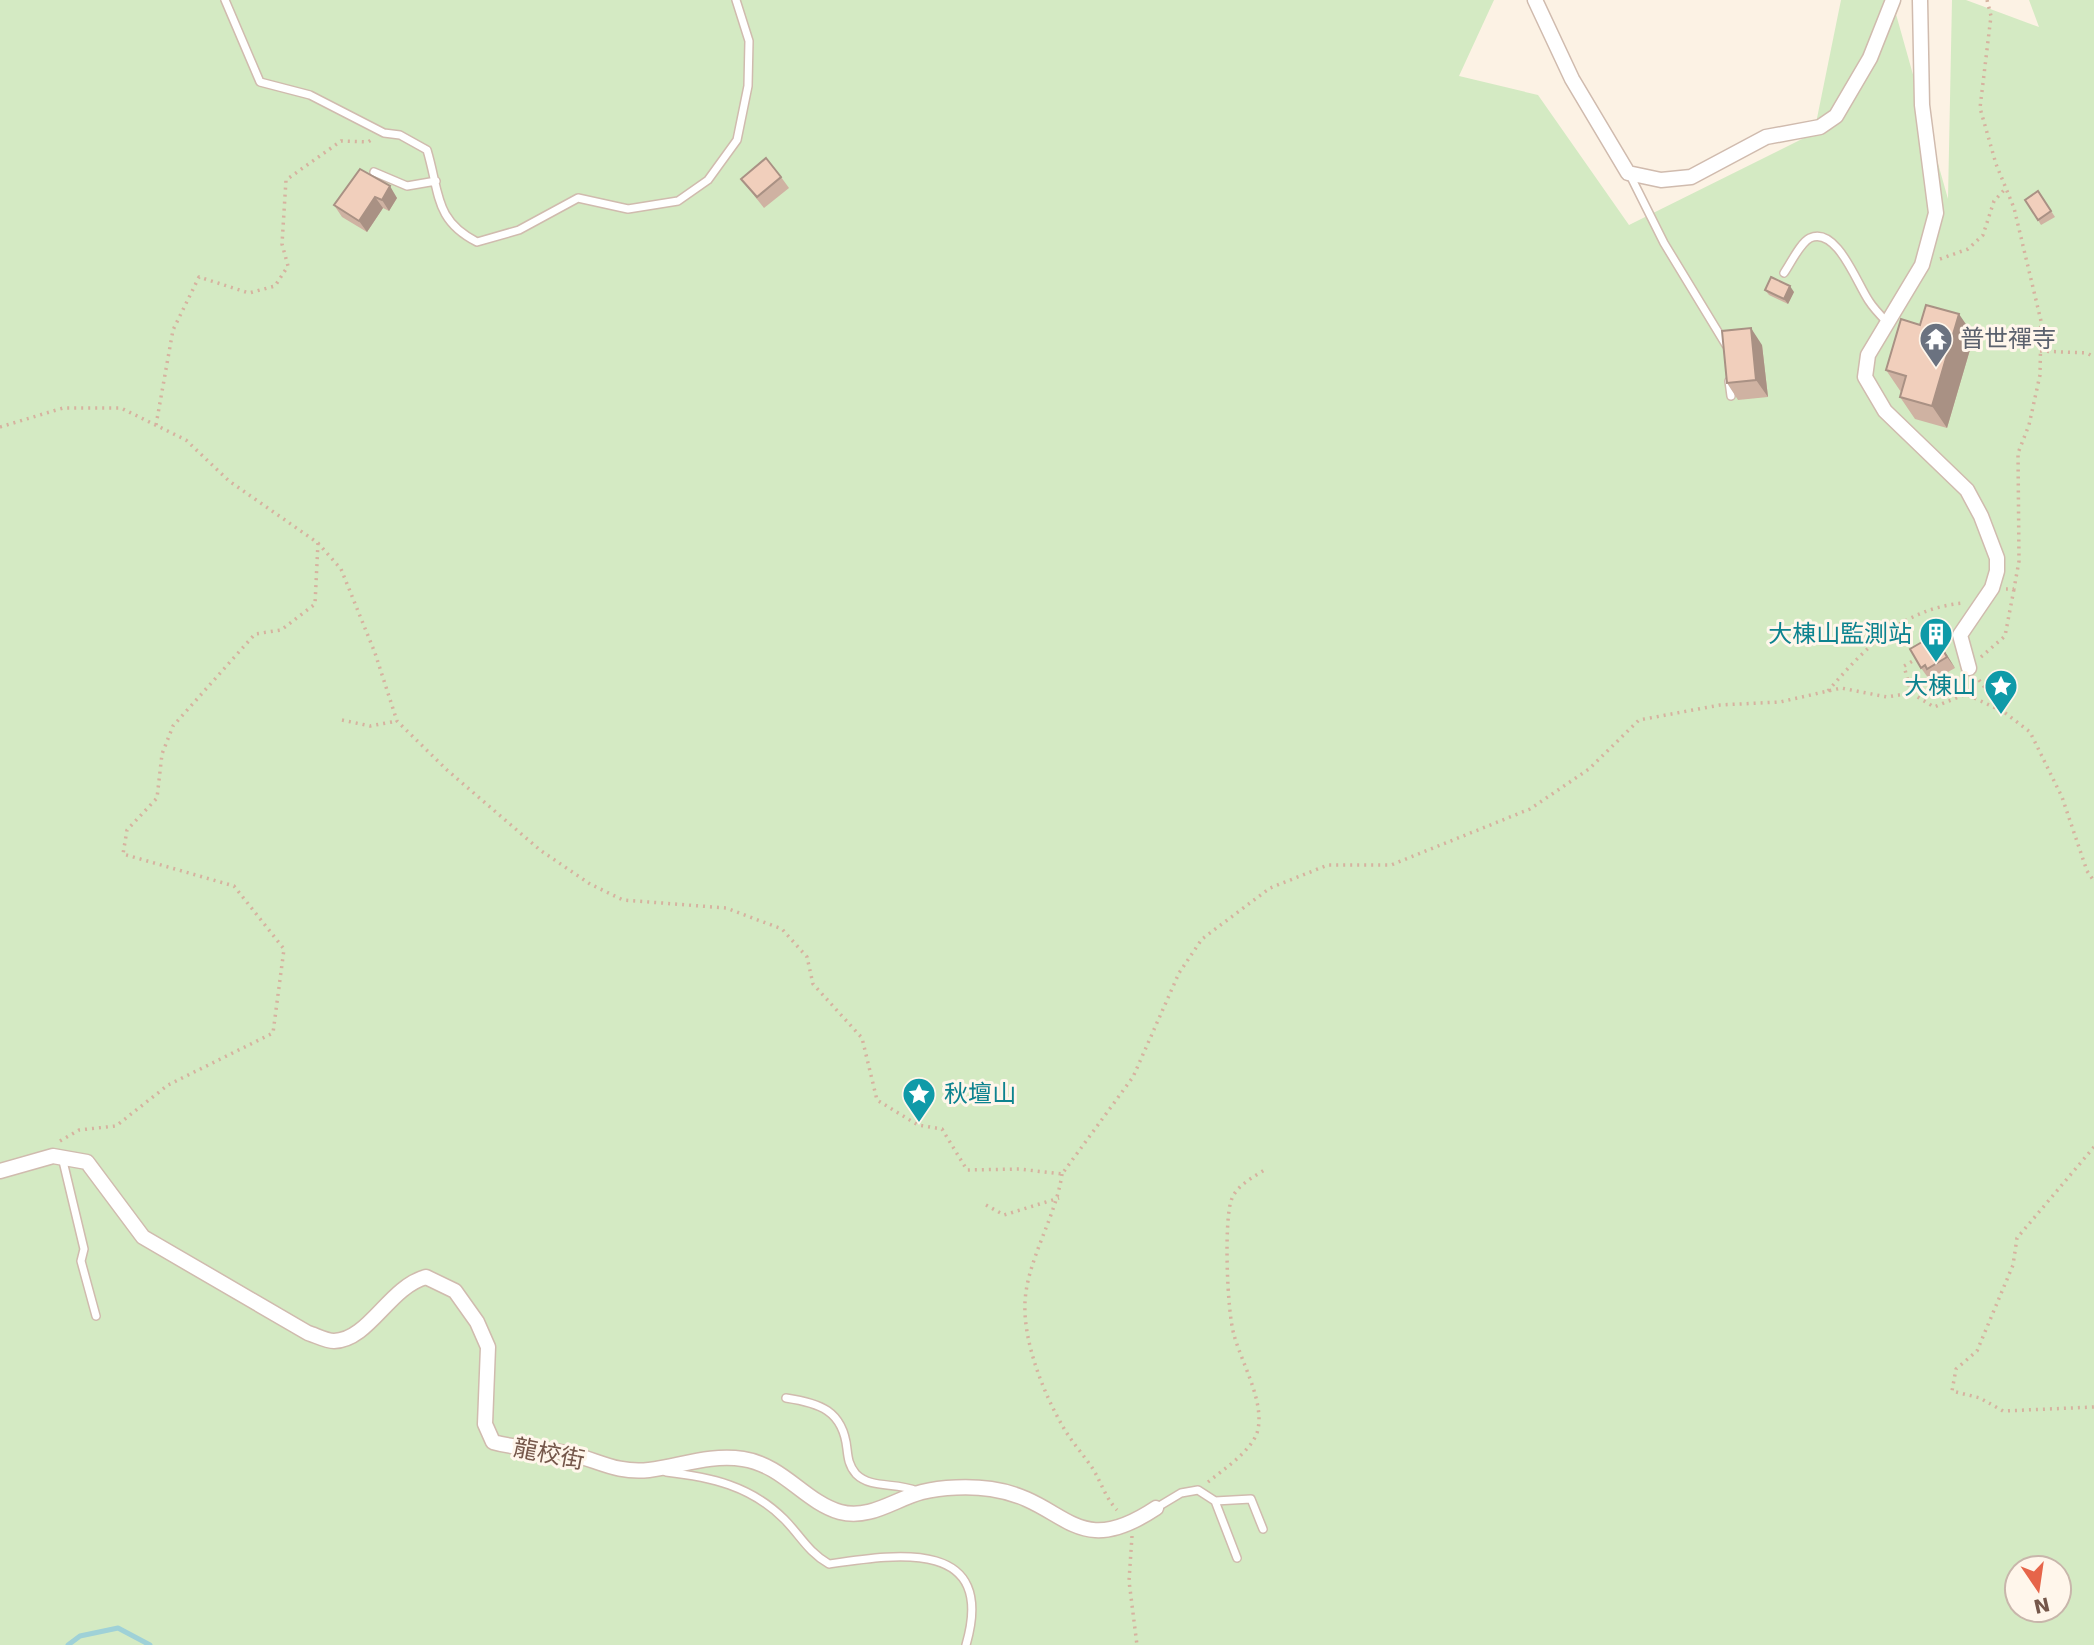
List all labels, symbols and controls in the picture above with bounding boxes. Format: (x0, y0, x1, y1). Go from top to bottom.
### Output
temple icon: 普世禪寺 (1917, 320, 1955, 369)
place label: 普世禪寺 (1960, 325, 2056, 353)
building icon: 大棟山監測站 (1917, 615, 1955, 664)
place label: 大棟山監測站 (1768, 620, 1912, 648)
place icon: 大棟山 (1982, 667, 2020, 716)
place label: 大棟山 (1904, 672, 1976, 700)
place icon: 秋壇山 (900, 1075, 938, 1124)
place label: 秋壇山 (944, 1080, 1016, 1108)
street label: 龍校街 (511, 1433, 587, 1475)
north arrow (2003, 1554, 2073, 1624)
text: N (2032, 1593, 2052, 1618)

